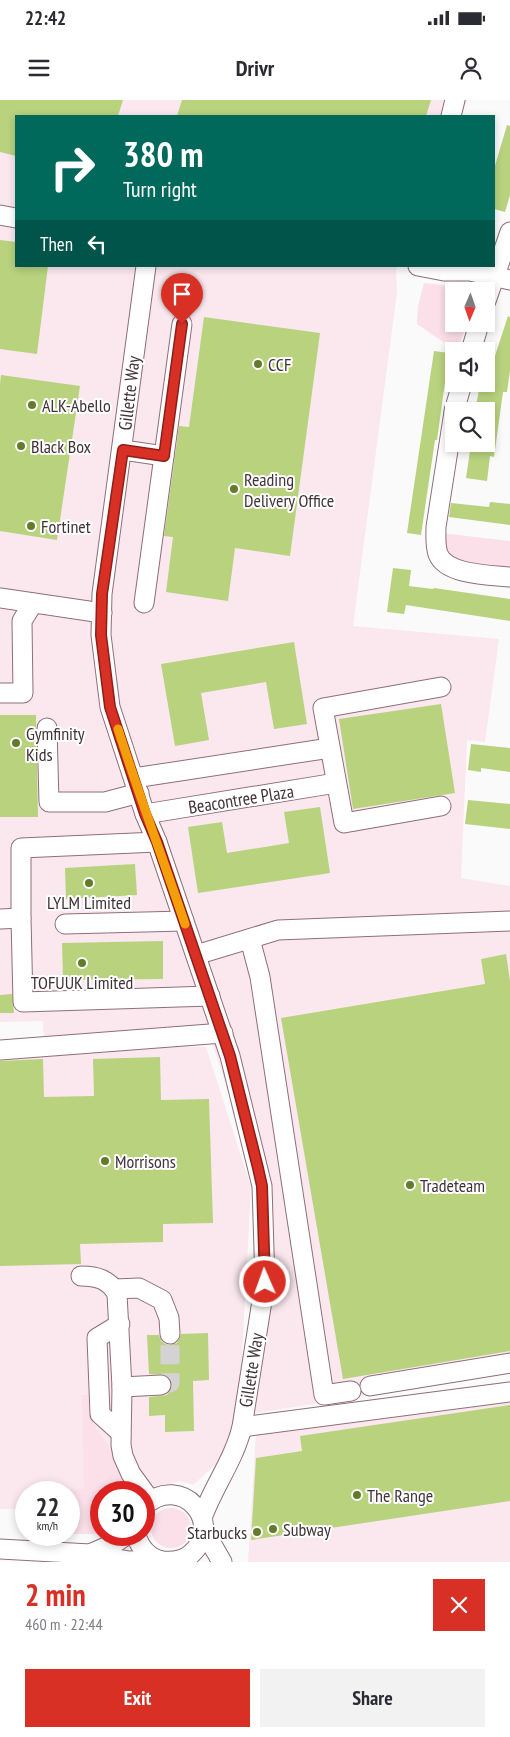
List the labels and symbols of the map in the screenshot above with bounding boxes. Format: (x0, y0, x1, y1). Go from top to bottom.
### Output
pin (161, 273, 203, 324)
north arrow (445, 282, 495, 332)
place label: CCF (268, 353, 292, 376)
street label: Gillette Way (113, 354, 145, 432)
marker: CCF (252, 358, 264, 370)
place label: ALK-Abello (42, 394, 111, 417)
marker: ALK-Abello (26, 399, 38, 411)
place label: Black Box (31, 435, 92, 458)
marker: Black Box (15, 440, 27, 452)
place label: Reading Delivery Office (244, 468, 334, 512)
marker: Reading Delivery Office (228, 483, 240, 495)
place label: Fortinet (41, 515, 91, 538)
marker: Fortinet (25, 520, 37, 532)
place label: Gymfinity Kids (26, 722, 85, 766)
marker: Gymfinity Kids (10, 737, 22, 749)
street label: Beacontree Plaza (187, 779, 295, 819)
marker: LYLM Limited (83, 877, 95, 889)
place label: LYLM Limited (47, 891, 131, 914)
marker: TOFUUK Limited (76, 957, 88, 969)
place label: TOFUUK Limited (31, 971, 133, 994)
place label: Morrisons (115, 1150, 176, 1173)
marker: Morrisons (99, 1155, 111, 1167)
place label: Tradeteam (420, 1174, 485, 1197)
marker: Tradeteam (404, 1179, 416, 1191)
position arrow (238, 1255, 290, 1307)
street label: Gillette Way (234, 1331, 268, 1409)
speed limit sign: 30 (90, 1481, 155, 1546)
place label: The Range (367, 1484, 433, 1507)
marker: The Range (351, 1489, 363, 1501)
place label: Subway (283, 1518, 331, 1541)
place label: Starbucks (187, 1521, 247, 1544)
marker: Subway (267, 1523, 279, 1535)
marker: Starbucks (251, 1526, 263, 1538)

